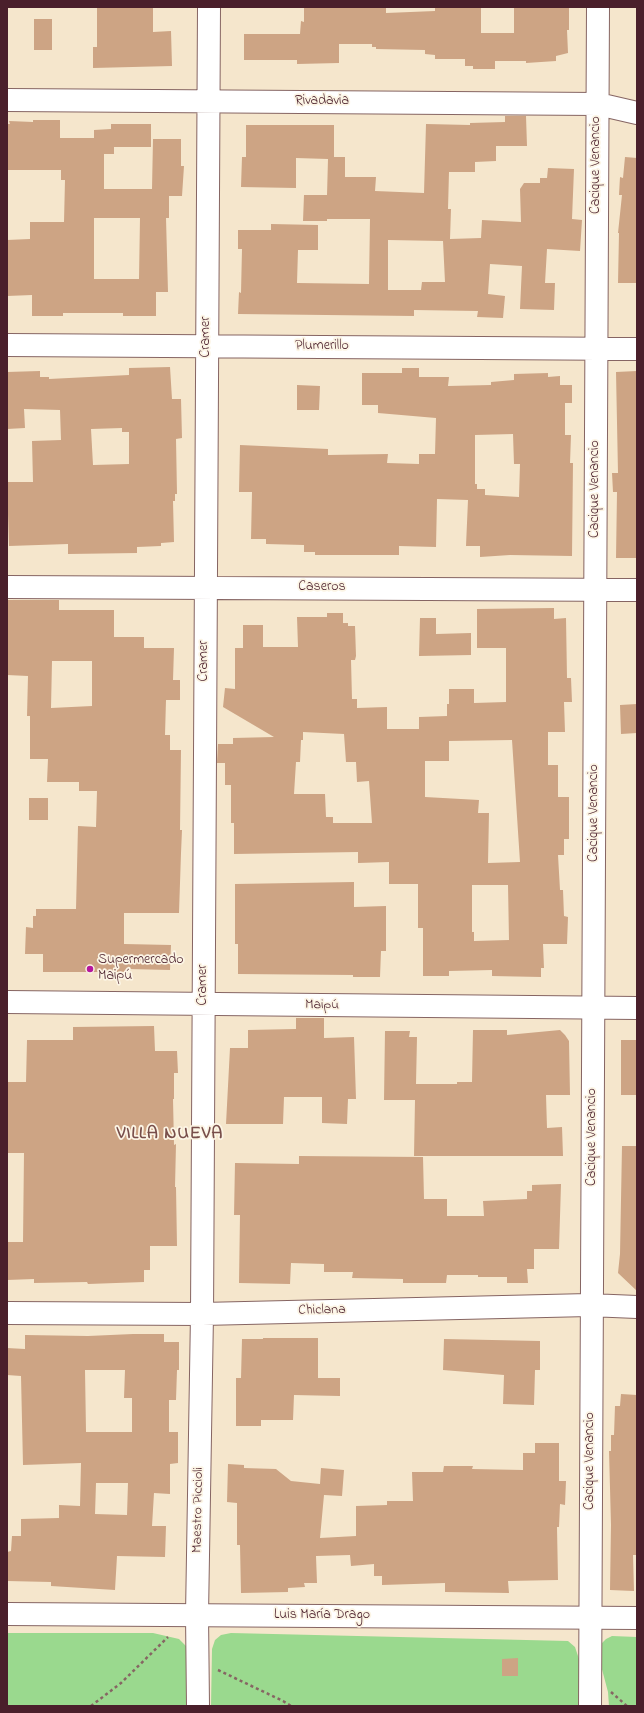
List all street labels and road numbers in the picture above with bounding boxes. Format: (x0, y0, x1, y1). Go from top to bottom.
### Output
street label: Rivadavia (295, 94, 349, 110)
street label: Cacique Venancio (589, 116, 605, 214)
street label: Cramer (199, 316, 215, 358)
street label: Plumerillo (295, 339, 349, 355)
street label: Cacique Venancio (588, 440, 604, 538)
street label: Caseros (298, 580, 346, 596)
street label: Cramer (197, 640, 213, 682)
street label: Cacique Venancio (587, 764, 603, 862)
street label: Cramer (196, 964, 212, 1006)
street label: Maipú (305, 997, 339, 1015)
street label: Cacique Venancio (585, 1088, 601, 1186)
street label: Chiclana (298, 1302, 346, 1320)
street label: Cacique Venancio (583, 1412, 599, 1510)
street label: Maestro Piccioli (190, 1467, 208, 1553)
street label: Luis María Drago (274, 1608, 370, 1624)

